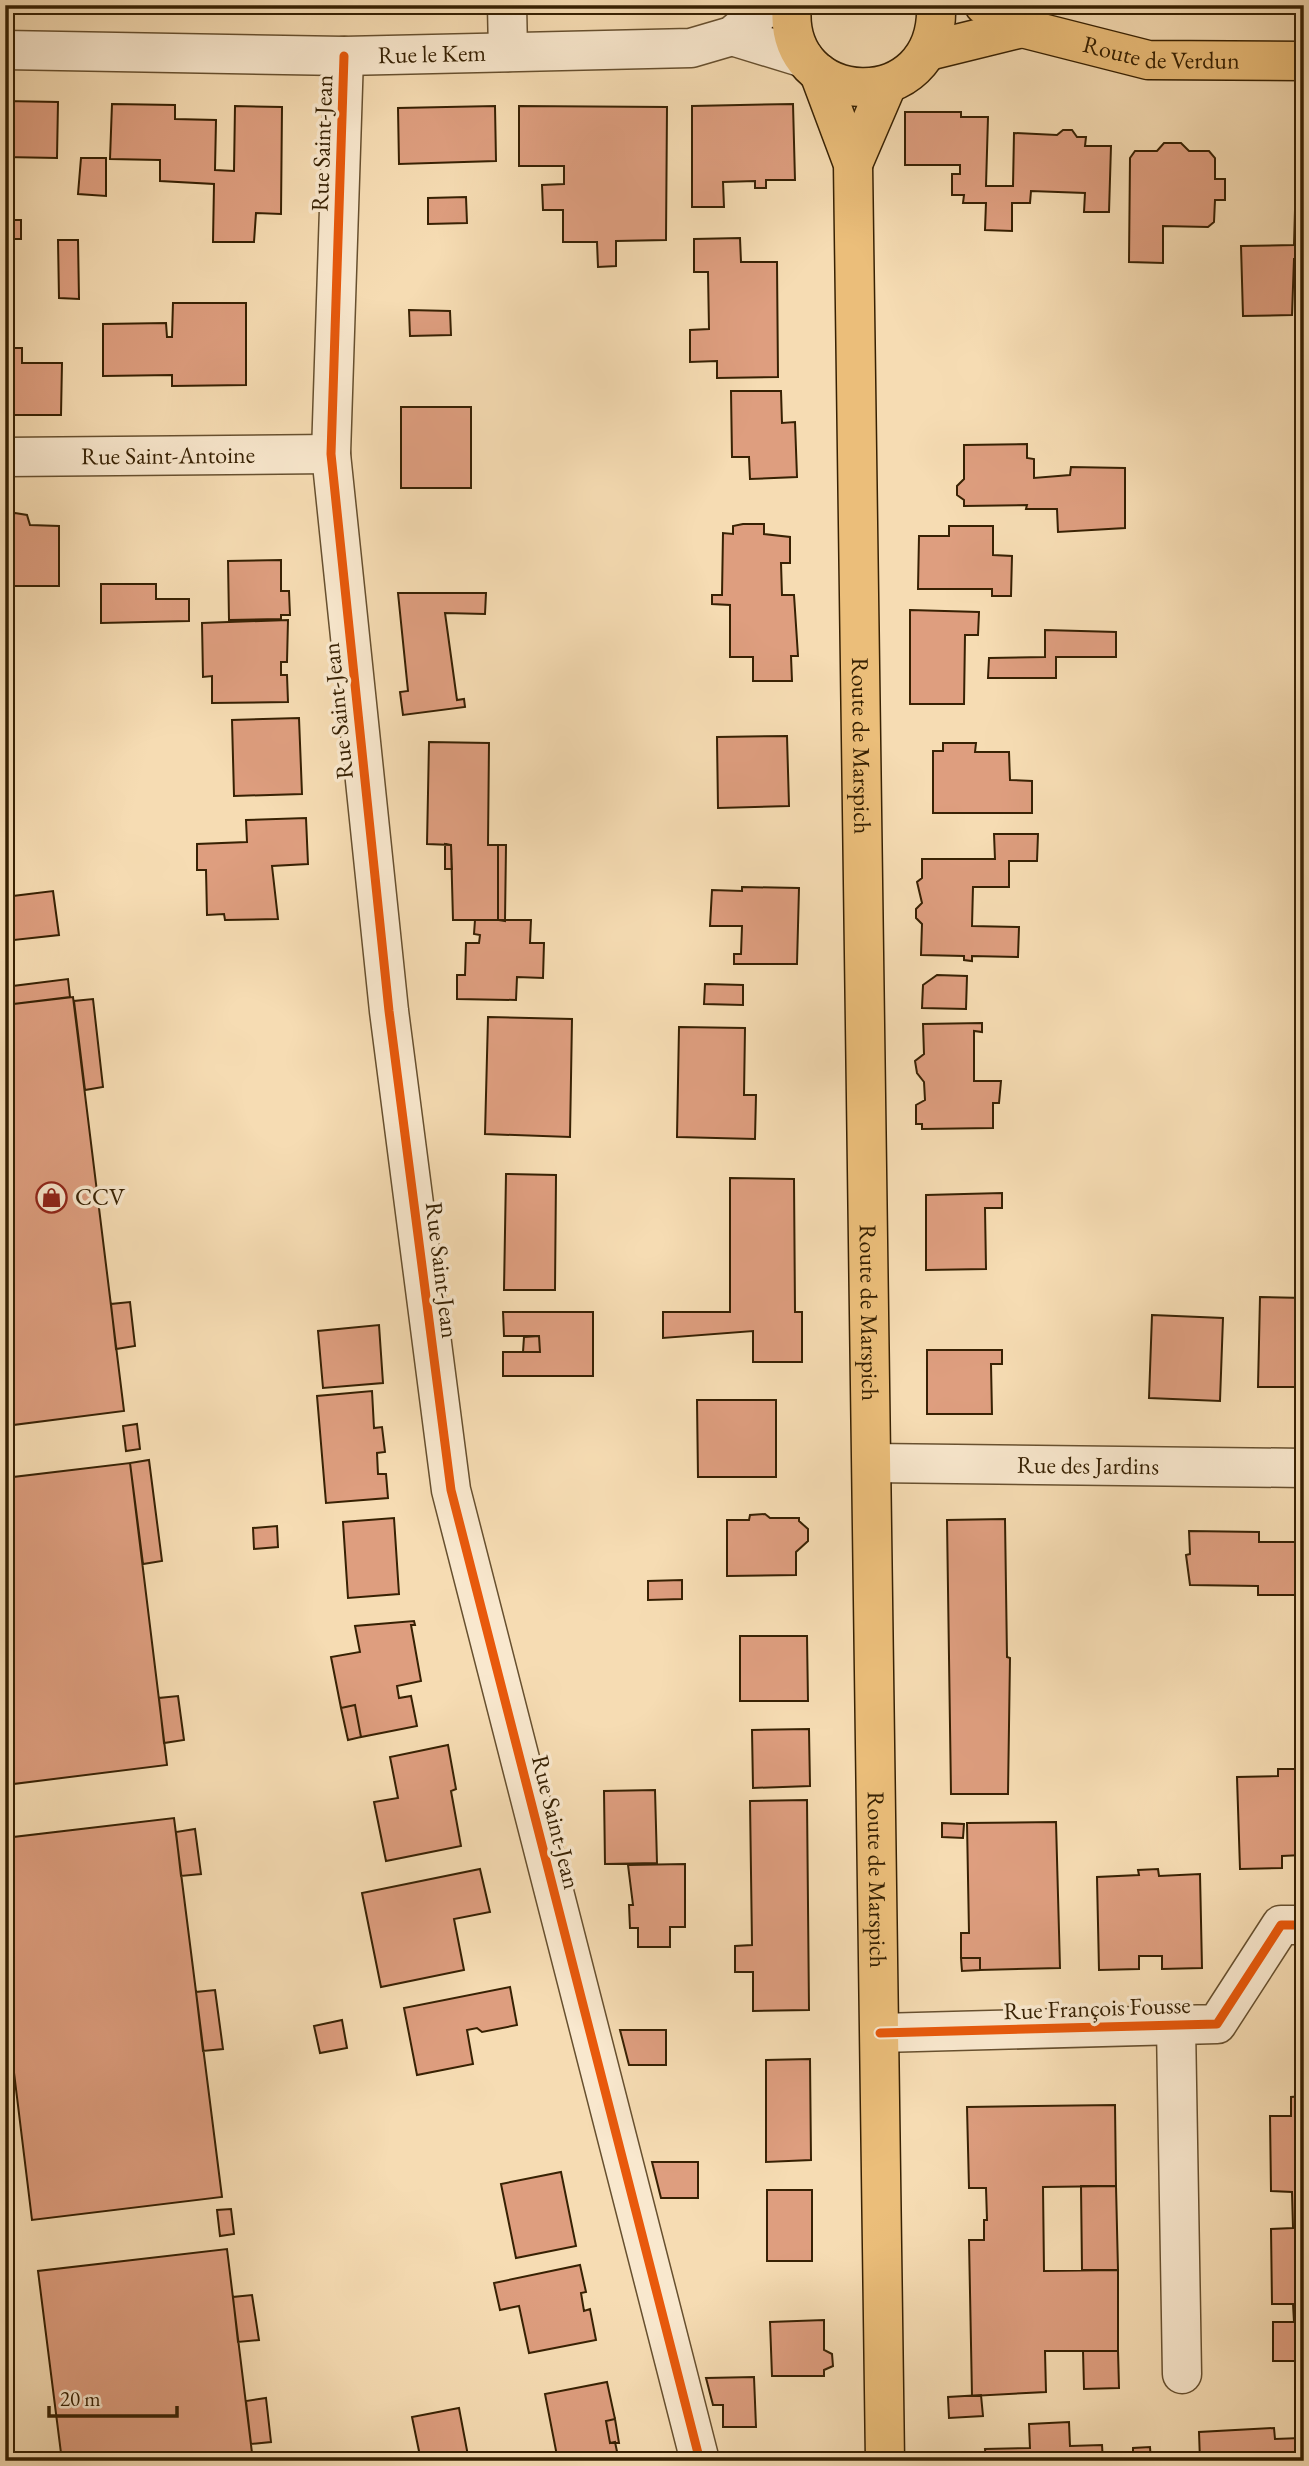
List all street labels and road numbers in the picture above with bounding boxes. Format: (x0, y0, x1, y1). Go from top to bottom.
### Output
street label: Route de Verdun (1080, 28, 1240, 76)
street label: Rue le Kem (377, 37, 487, 70)
street label: Rue Saint-Jean (304, 74, 339, 212)
street label: Rue Saint-Antoine (81, 439, 255, 471)
street label: Rue Saint-Jean (315, 641, 360, 781)
street label: Route de Marspich (845, 657, 878, 834)
street label: Rue Saint-Jean (419, 1200, 466, 1340)
street label: Route de Marspich (853, 1224, 886, 1401)
street label: Rue des Jardins (1017, 1449, 1159, 1481)
street label: Rue Saint-Jean (525, 1752, 588, 1892)
street label: Route de Marspich (861, 1791, 894, 1968)
street label: Rue François Fousse (1003, 1989, 1191, 2026)

